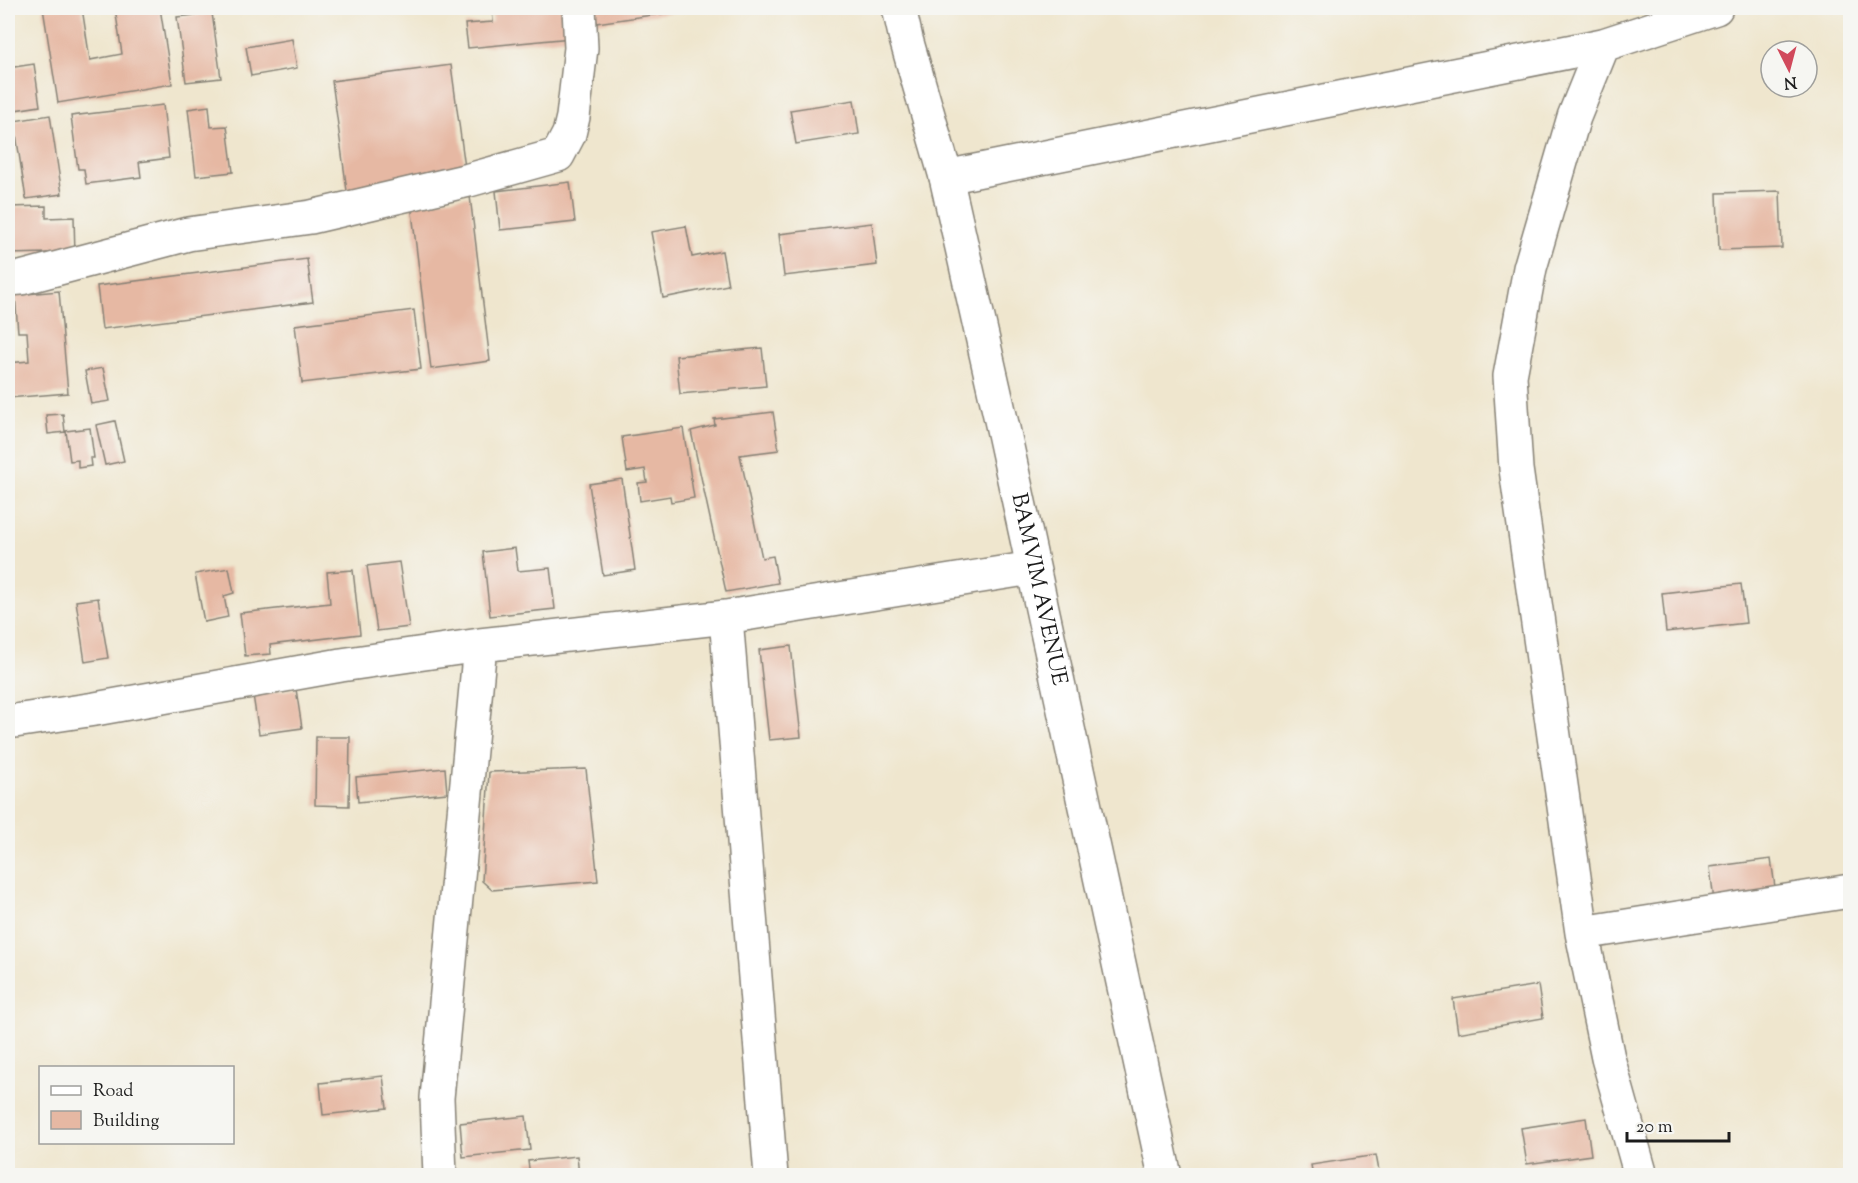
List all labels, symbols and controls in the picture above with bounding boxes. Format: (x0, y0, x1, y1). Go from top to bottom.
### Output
north arrow (1759, 39, 1819, 99)
text: N (1783, 69, 1798, 94)
street label: BAMVIM AVENUE (1002, 490, 1074, 689)
legend (39, 1066, 234, 1144)
text: Road (93, 1079, 133, 1105)
scale bar (1627, 1105, 1729, 1143)
text: Building (93, 1109, 159, 1135)
text: 20 m (1636, 1115, 1673, 1141)

